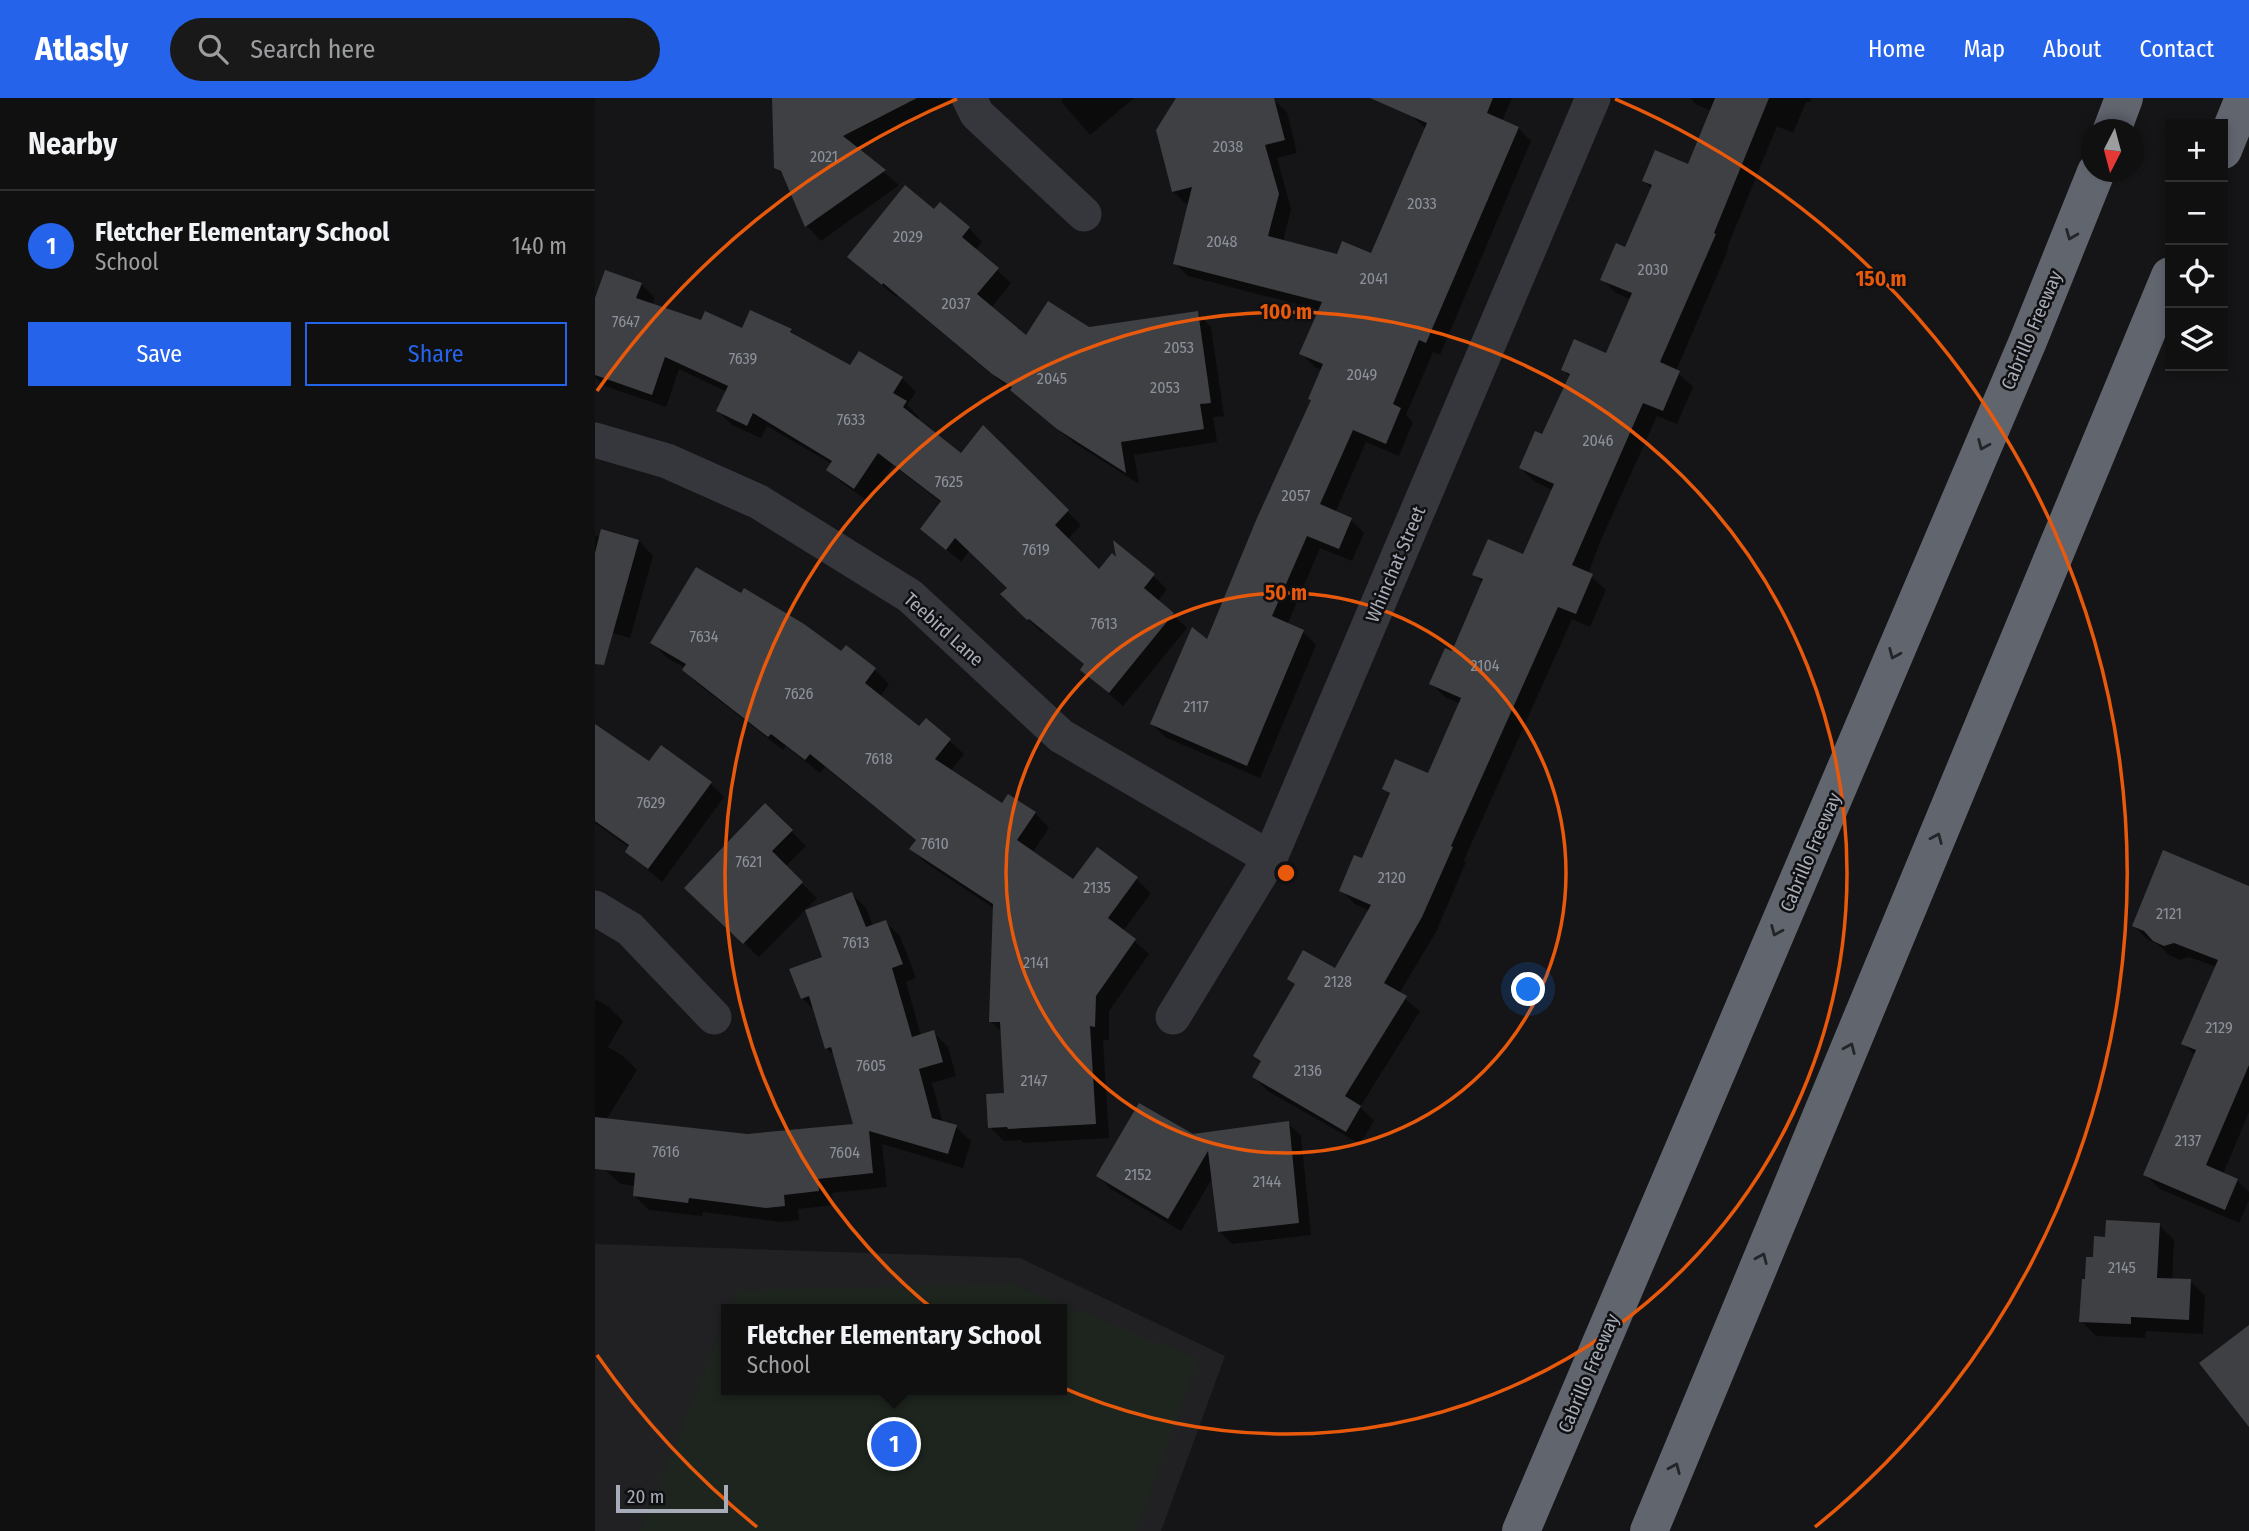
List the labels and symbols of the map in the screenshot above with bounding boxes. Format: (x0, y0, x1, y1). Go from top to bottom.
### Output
north arrow (2081, 119, 2144, 182)
house number: 2038 (1213, 137, 1243, 156)
house number: 2021 (810, 147, 838, 166)
house number: 2033 (1407, 194, 1437, 213)
house number: 2029 (893, 227, 923, 246)
one-way arrow (2065, 228, 2079, 240)
house number: 2048 (1206, 232, 1238, 251)
house number: 2030 (1638, 260, 1668, 279)
text: 150 m (1855, 266, 1907, 292)
street label: Cabrillo Freeway (1996, 267, 2067, 393)
house number: 2041 (1360, 269, 1388, 288)
house number: 2037 (942, 294, 971, 313)
text: 100 m (1260, 299, 1312, 325)
house number: 7647 (612, 312, 641, 331)
house number: 2053 (1164, 338, 1194, 357)
house number: 7639 (729, 349, 758, 368)
house number: 2049 (1347, 365, 1378, 384)
house number: 2045 (1037, 369, 1067, 388)
house number: 2053 (1150, 378, 1180, 397)
house number: 7633 (837, 410, 865, 429)
house number: 2046 (1582, 431, 1614, 450)
one-way arrow (1977, 438, 1991, 450)
house number: 7625 (935, 472, 963, 491)
house number: 2057 (1282, 486, 1311, 505)
street label: Whinchat Street (1361, 502, 1431, 626)
house number: 7619 (1022, 540, 1050, 559)
text: 50 m (1265, 580, 1307, 606)
street label: Teebird Lane (899, 588, 988, 671)
house number: 7613 (1091, 614, 1117, 633)
house number: 7634 (690, 627, 719, 646)
one-way arrow (1888, 647, 1902, 659)
house number: 2104 (1470, 656, 1500, 675)
house number: 7626 (785, 684, 814, 703)
house number: 2117 (1183, 697, 1209, 716)
house number: 7618 (865, 749, 893, 768)
street label: Cabrillo Freeway (1775, 789, 1846, 915)
house number: 7629 (637, 793, 666, 812)
one-way arrow (1929, 832, 1943, 845)
house number: 7610 (921, 834, 949, 853)
house number: 7621 (736, 852, 762, 871)
centre of rings (1274, 861, 1298, 885)
house number: 2120 (1378, 868, 1406, 887)
house number: 2135 (1083, 878, 1111, 897)
house number: 2121 (2156, 904, 2182, 923)
one-way arrow (1770, 924, 1784, 936)
house number: 7613 (843, 933, 869, 952)
house number: 2141 (1023, 953, 1049, 972)
house number: 2128 (1324, 972, 1352, 991)
your location (1511, 972, 1545, 1006)
house number: 2129 (2205, 1018, 2233, 1037)
one-way arrow (1841, 1042, 1855, 1054)
house number: 7605 (856, 1056, 886, 1075)
house number: 2136 (1294, 1061, 1322, 1080)
house number: 2147 (1021, 1071, 1048, 1090)
house number: 2137 (2175, 1131, 2202, 1150)
house number: 7616 (652, 1142, 680, 1161)
house number: 7604 (830, 1143, 860, 1162)
house number: 2152 (1124, 1165, 1152, 1184)
house number: 2144 (1253, 1172, 1281, 1191)
one-way arrow (1754, 1253, 1768, 1265)
house number: 2145 (2108, 1258, 2136, 1277)
street label: Cabrillo Freeway (1553, 1310, 1624, 1436)
pin: 1 (871, 1418, 917, 1470)
one-way arrow (1667, 1463, 1681, 1475)
scale bar (616, 1482, 728, 1514)

